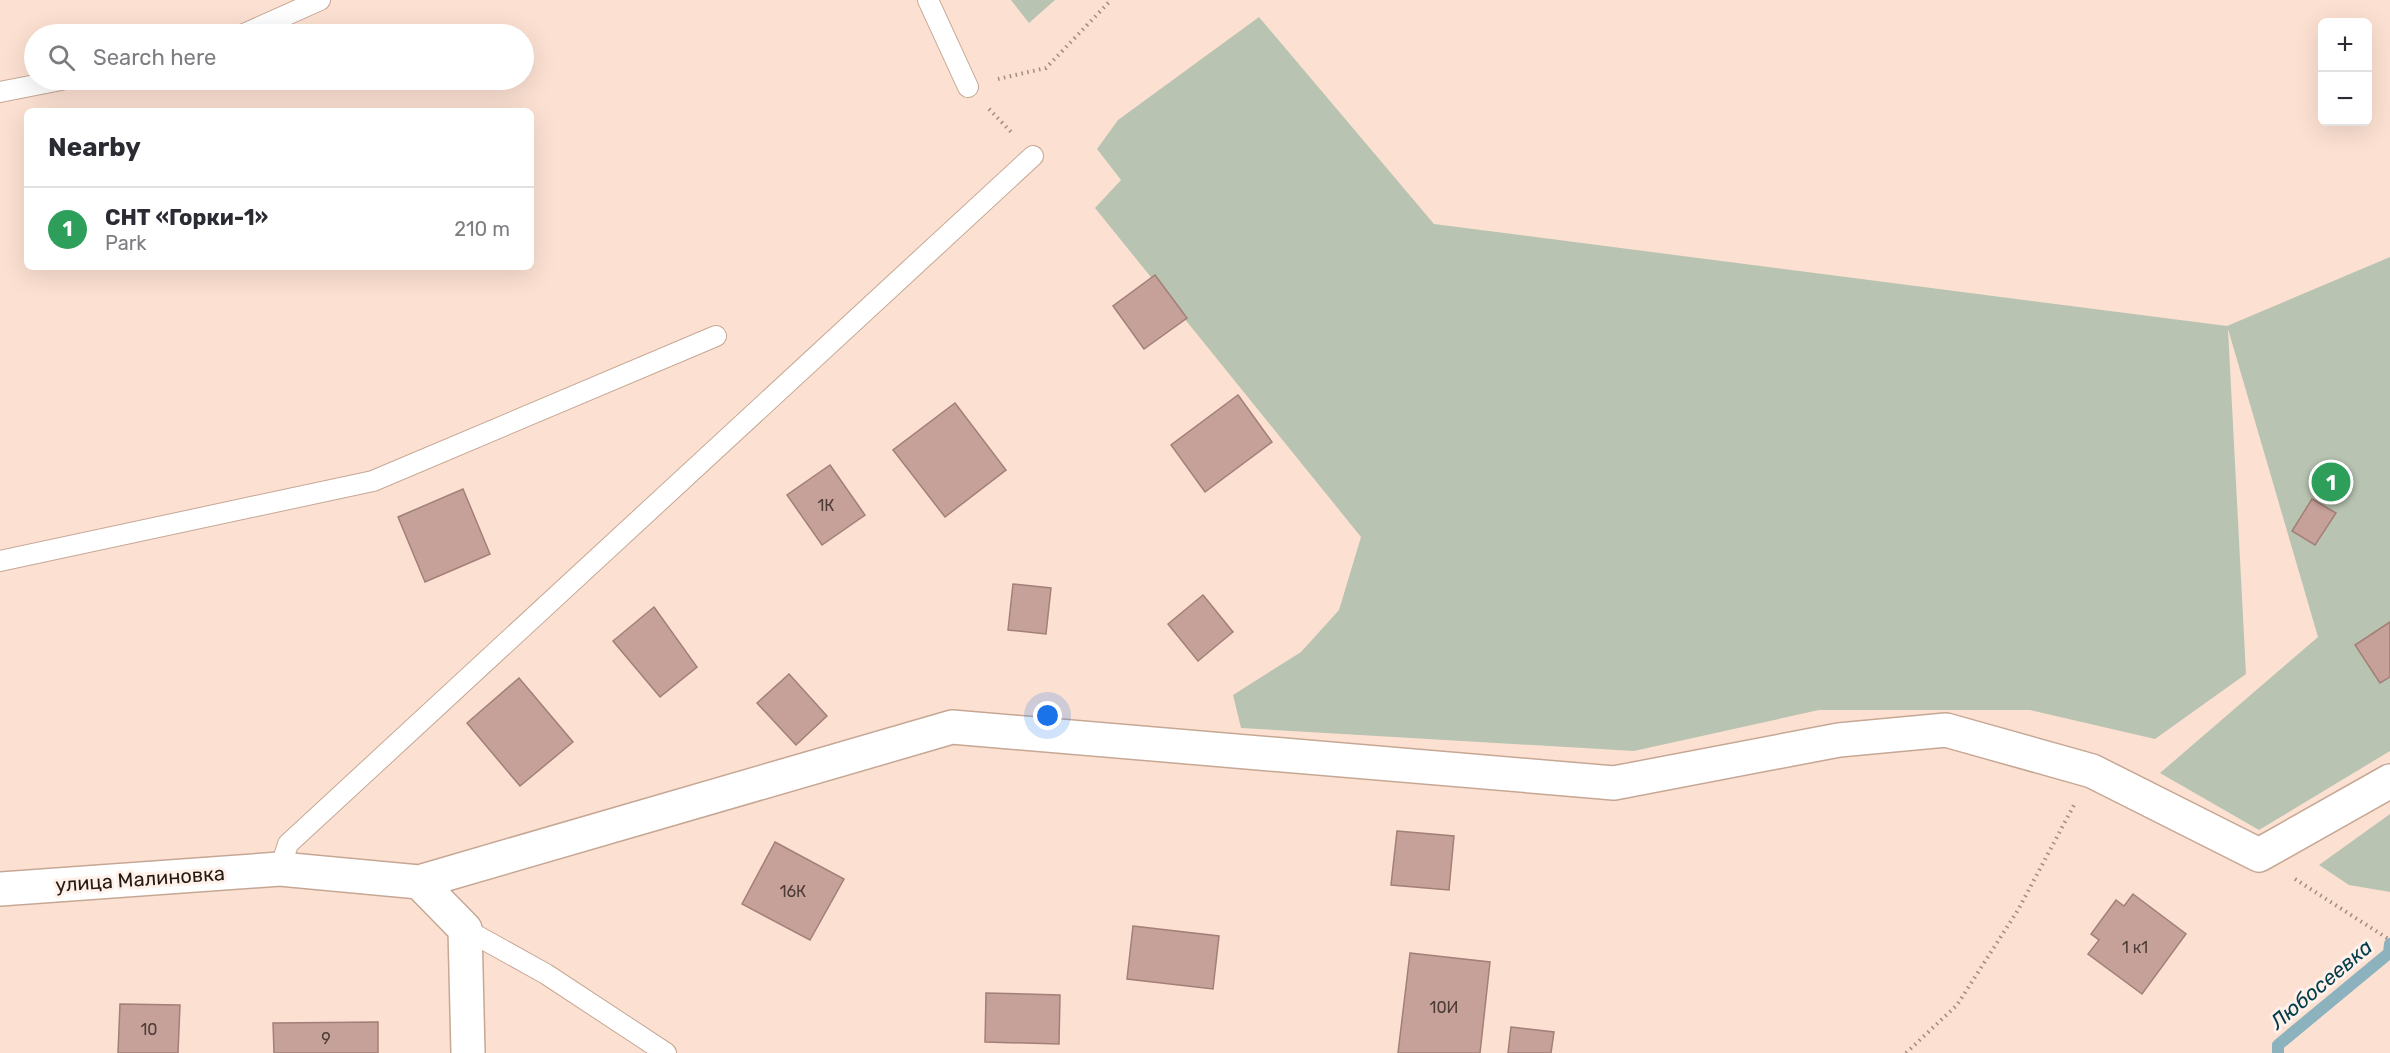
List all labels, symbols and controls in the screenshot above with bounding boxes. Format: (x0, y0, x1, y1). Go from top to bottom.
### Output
map controls (2318, 18, 2372, 126)
button: + (2318, 18, 2372, 72)
search box (24, 24, 534, 90)
icon: search (45, 41, 78, 74)
text: Search here (93, 44, 216, 71)
button: − (2318, 72, 2372, 126)
text: Nearby (48, 132, 141, 163)
text: СНТ «Горки-1» (105, 204, 268, 231)
text: 1 (63, 217, 72, 241)
text: 210 m (454, 217, 510, 241)
text: Park (105, 231, 147, 255)
pin: 1 (2312, 460, 2350, 504)
house number: 1К (817, 496, 835, 515)
your location (1033, 701, 1062, 730)
street label: улица Малиновка (54, 861, 226, 897)
house number: 16К (780, 882, 806, 901)
water label: Любосеевка (2264, 934, 2377, 1035)
house number: 1 к1 (2122, 938, 2148, 957)
house number: 10И (1430, 998, 1458, 1017)
house number: 10 (140, 1020, 158, 1039)
house number: 9 (321, 1029, 331, 1048)

